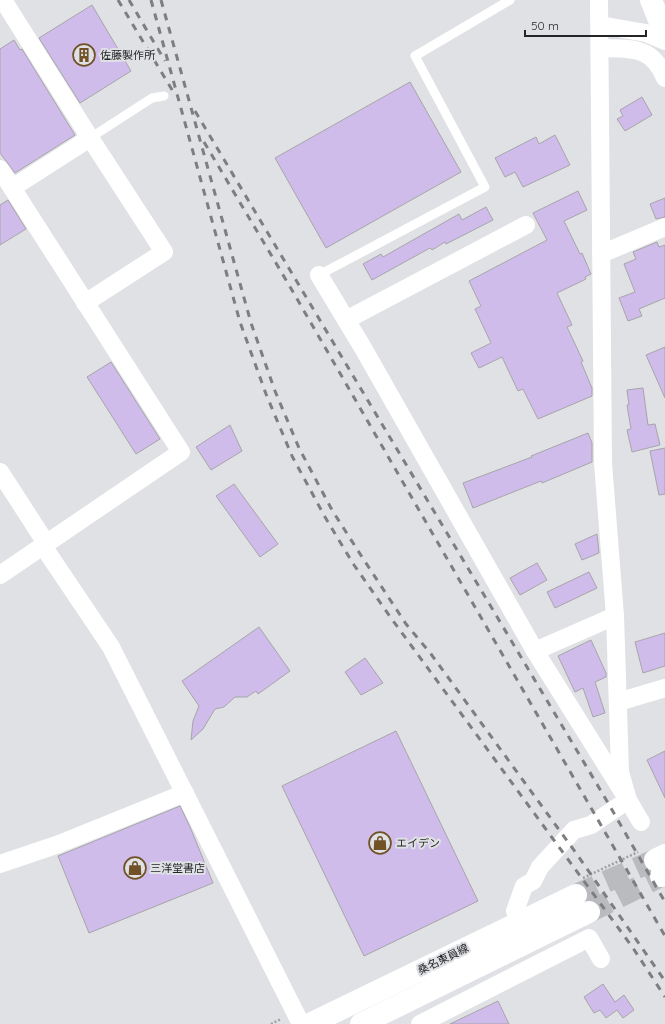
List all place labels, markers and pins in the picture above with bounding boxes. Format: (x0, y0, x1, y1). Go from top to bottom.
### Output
building icon: 佐藤製作所 (71, 42, 97, 68)
place label: 佐藤製作所 (100, 48, 156, 62)
shop icon: エイデン (367, 830, 393, 856)
place label: エイデン (396, 836, 440, 850)
shop icon: 三洋堂書店 (122, 855, 148, 881)
place label: 三洋堂書店 (150, 861, 205, 875)

